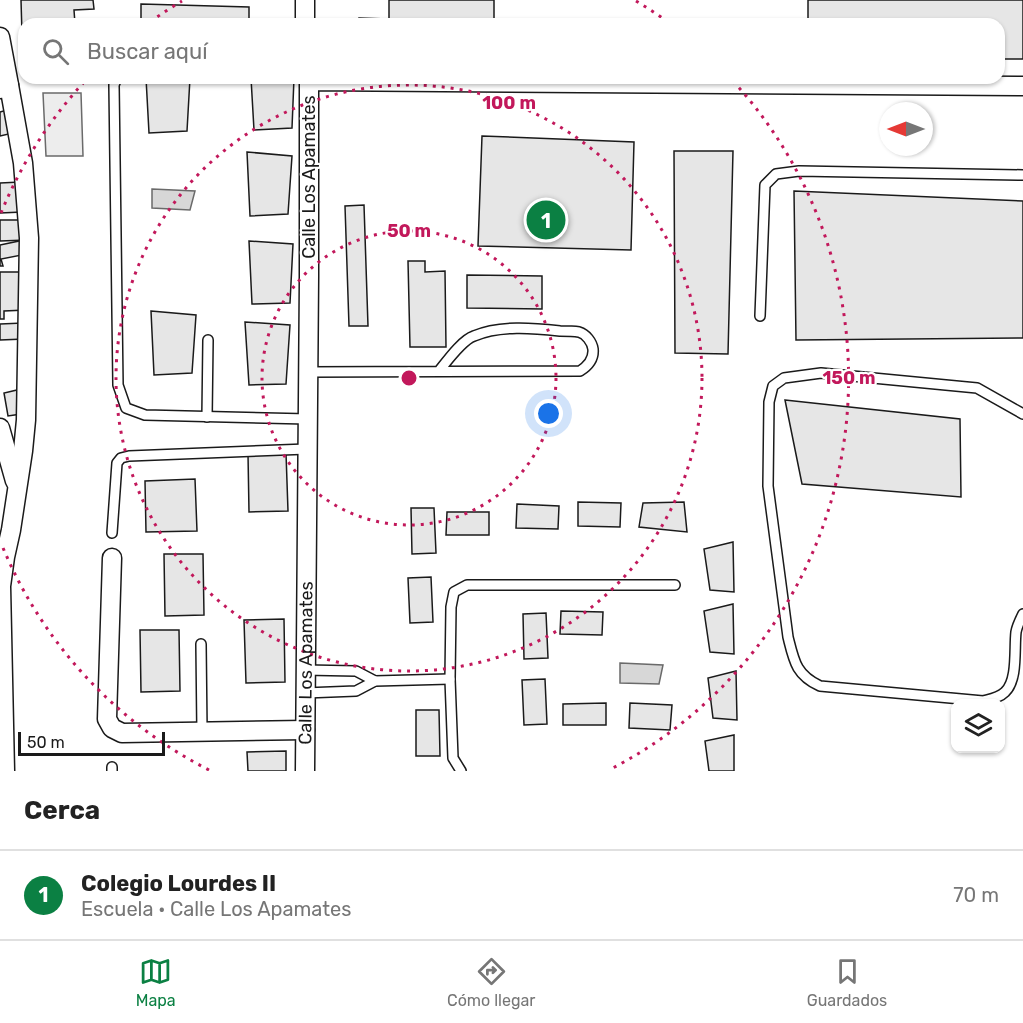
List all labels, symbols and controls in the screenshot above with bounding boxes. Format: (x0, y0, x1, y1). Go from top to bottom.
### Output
search box (18, 18, 1005, 84)
icon: search (39, 35, 72, 68)
text: Buscar aquí (87, 38, 208, 65)
text: 100 m (482, 92, 536, 114)
street label: Calle Los Apamates (298, 95, 320, 259)
north arrow (879, 102, 933, 156)
pin: 1 (526, 198, 566, 242)
text: 50 m (387, 220, 431, 242)
text: 150 m (822, 367, 876, 389)
centre of rings (399, 368, 419, 388)
your location (534, 399, 563, 428)
street label: Calle Los Apamates (294, 581, 318, 745)
map controls (951, 699, 1005, 753)
button: layers (951, 699, 1005, 753)
scale bar (18, 729, 165, 756)
text: 50 m (27, 733, 65, 752)
text: Cerca (24, 795, 100, 826)
text: Colegio Lourdes II (81, 870, 276, 897)
text: 1 (39, 883, 48, 907)
text: 70 m (953, 883, 999, 907)
text: Escuela · Calle Los Apamates (81, 897, 351, 921)
tab: Mapa (136, 955, 176, 1010)
tab: Cómo llegar (447, 955, 535, 1010)
tab: Guardados (807, 955, 887, 1010)

